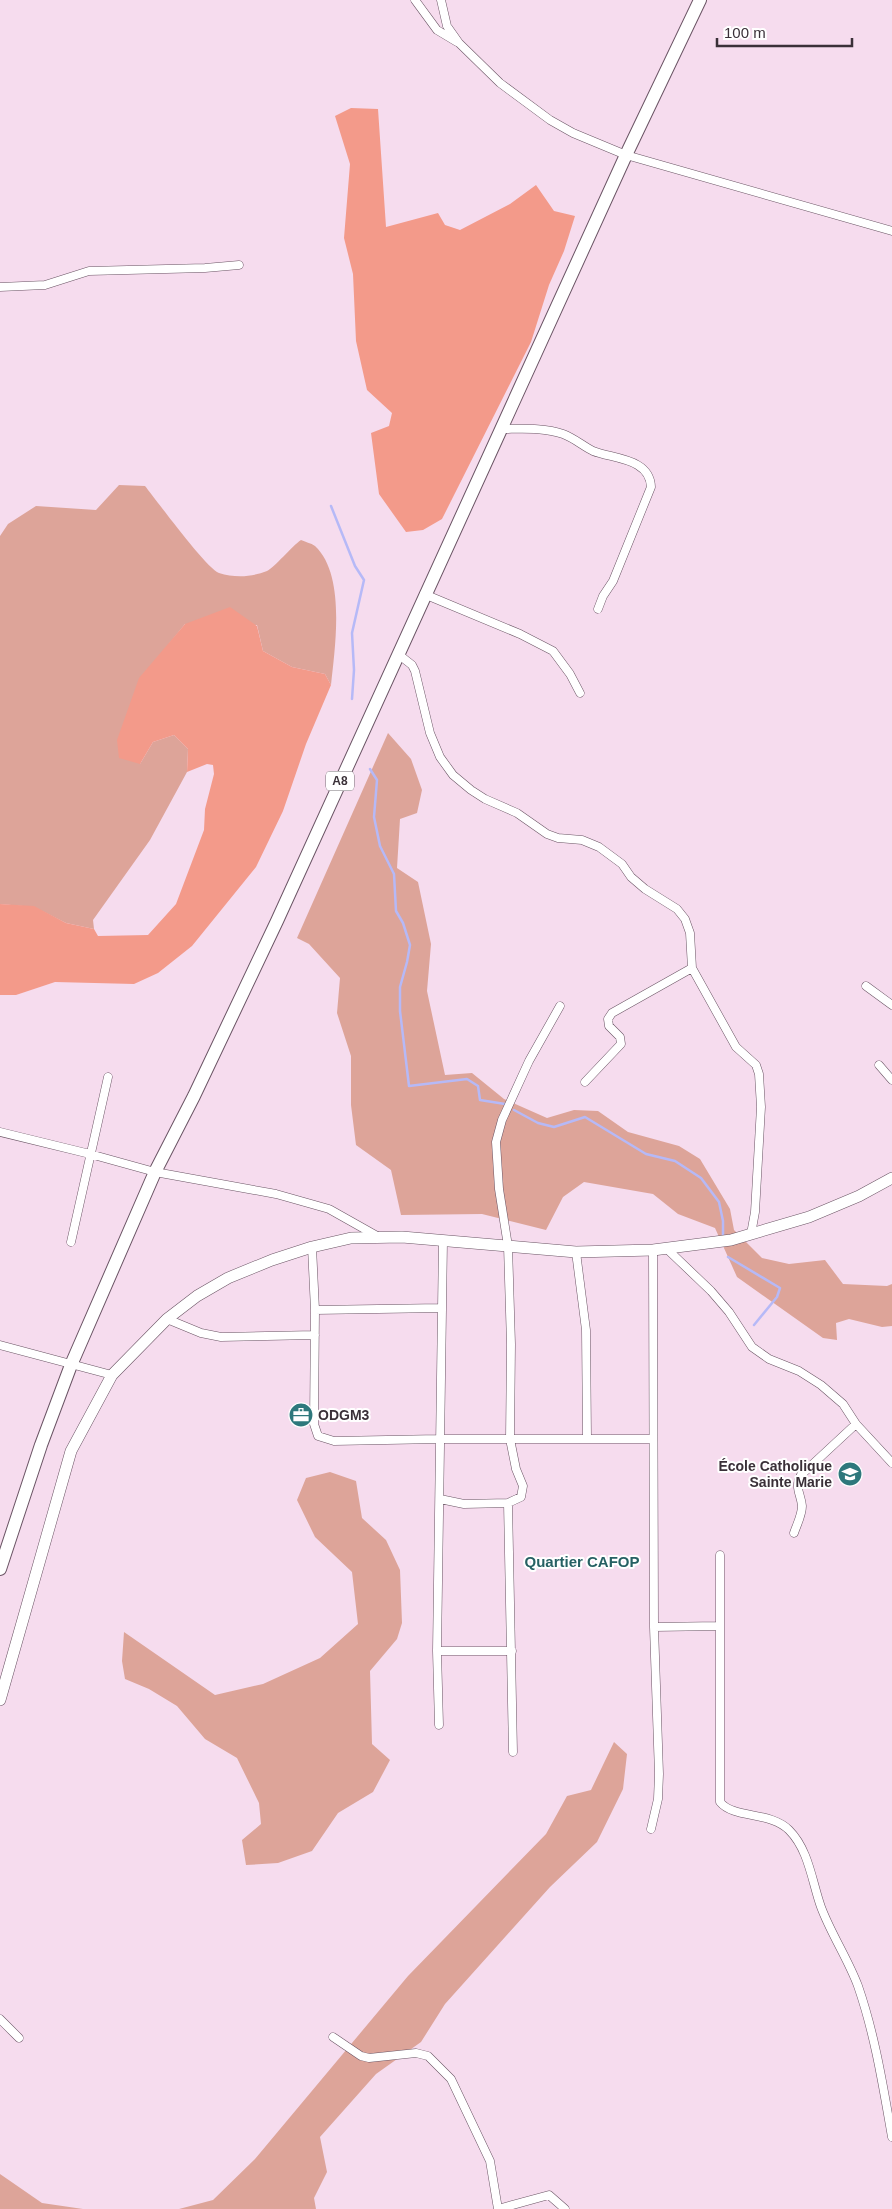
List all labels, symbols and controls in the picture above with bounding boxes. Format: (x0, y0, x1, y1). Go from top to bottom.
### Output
scale bar (717, 15, 852, 47)
text: 100 m (724, 24, 766, 41)
road number: A8 (326, 771, 354, 790)
office icon: ODGM3 (288, 1402, 314, 1428)
place label: ODGM3 (318, 1407, 370, 1423)
place label: École Catholique Sainte Marie (718, 1458, 832, 1490)
school or university icon: École Catholique Sainte Marie (837, 1461, 863, 1487)
district label: Quartier CAFOP (524, 1553, 640, 1570)

